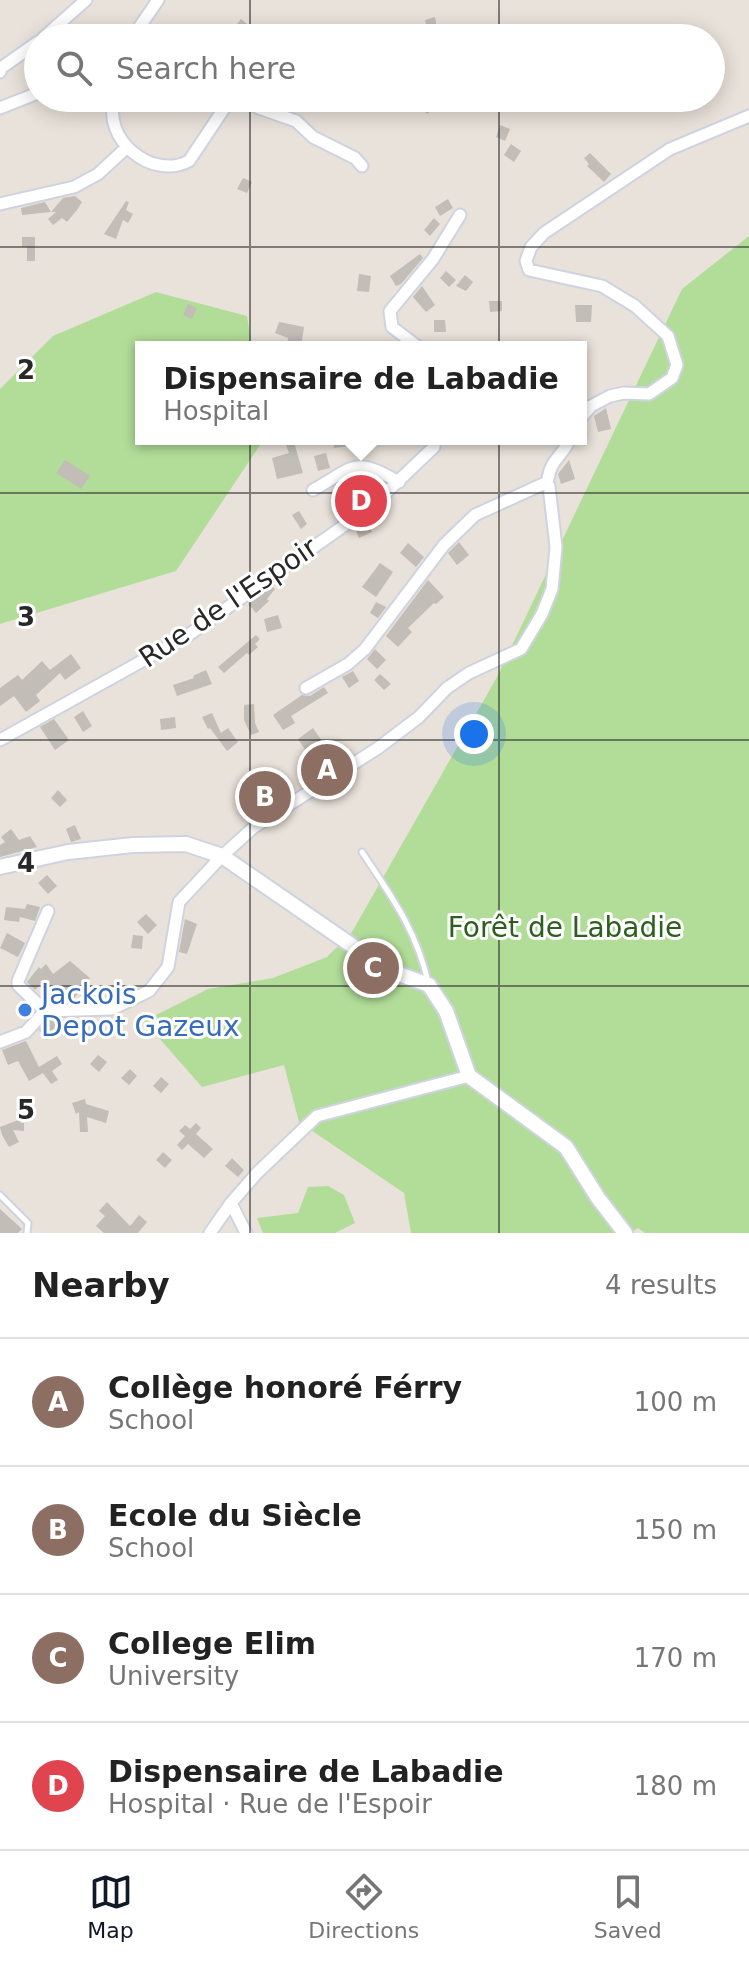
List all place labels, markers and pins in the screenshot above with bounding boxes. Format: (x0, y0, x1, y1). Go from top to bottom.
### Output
pin: D (335, 471, 387, 531)
pin: A (301, 740, 353, 800)
pin: B (239, 767, 291, 827)
pin: C (347, 938, 399, 998)
place label: Jackois Depot Gazeux (39, 978, 240, 1043)
marker: Jackois Depot Gazeux (16, 1001, 34, 1019)

